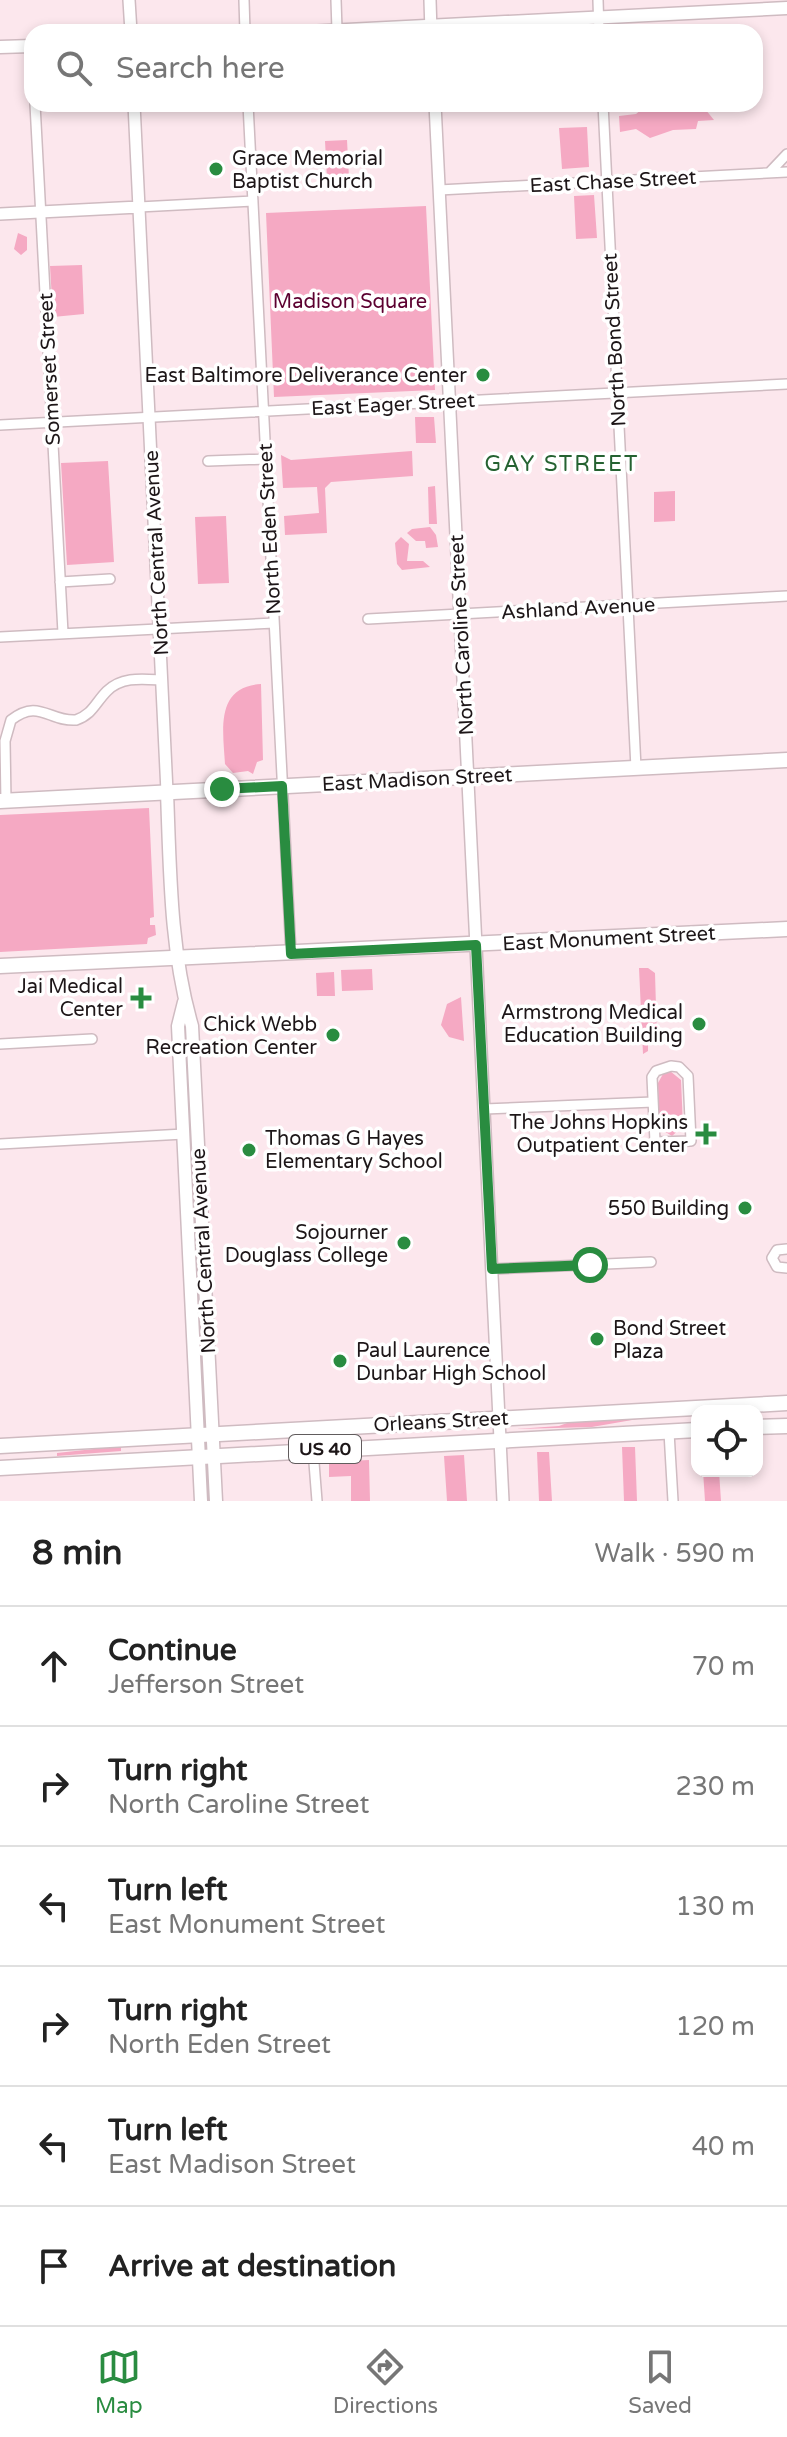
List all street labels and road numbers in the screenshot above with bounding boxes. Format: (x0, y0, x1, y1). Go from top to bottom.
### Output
street label: East Chase Street (529, 166, 697, 198)
street label: North Bond Street (598, 252, 632, 427)
street label: Somerset Street (34, 292, 66, 446)
street label: East Eager Street (311, 389, 476, 421)
street label: North Eden Street (254, 442, 286, 615)
street label: North Central Avenue (140, 450, 174, 656)
street label: North Caroline Street (445, 534, 479, 736)
street label: Ashland Avenue (500, 593, 656, 625)
street label: East Madison Street (321, 763, 513, 797)
street label: East Monument Street (502, 921, 717, 957)
street label: North Central Avenue (187, 1148, 221, 1354)
street label: Orleans Street (373, 1406, 510, 1438)
road number: US 40 (289, 1435, 361, 1463)

